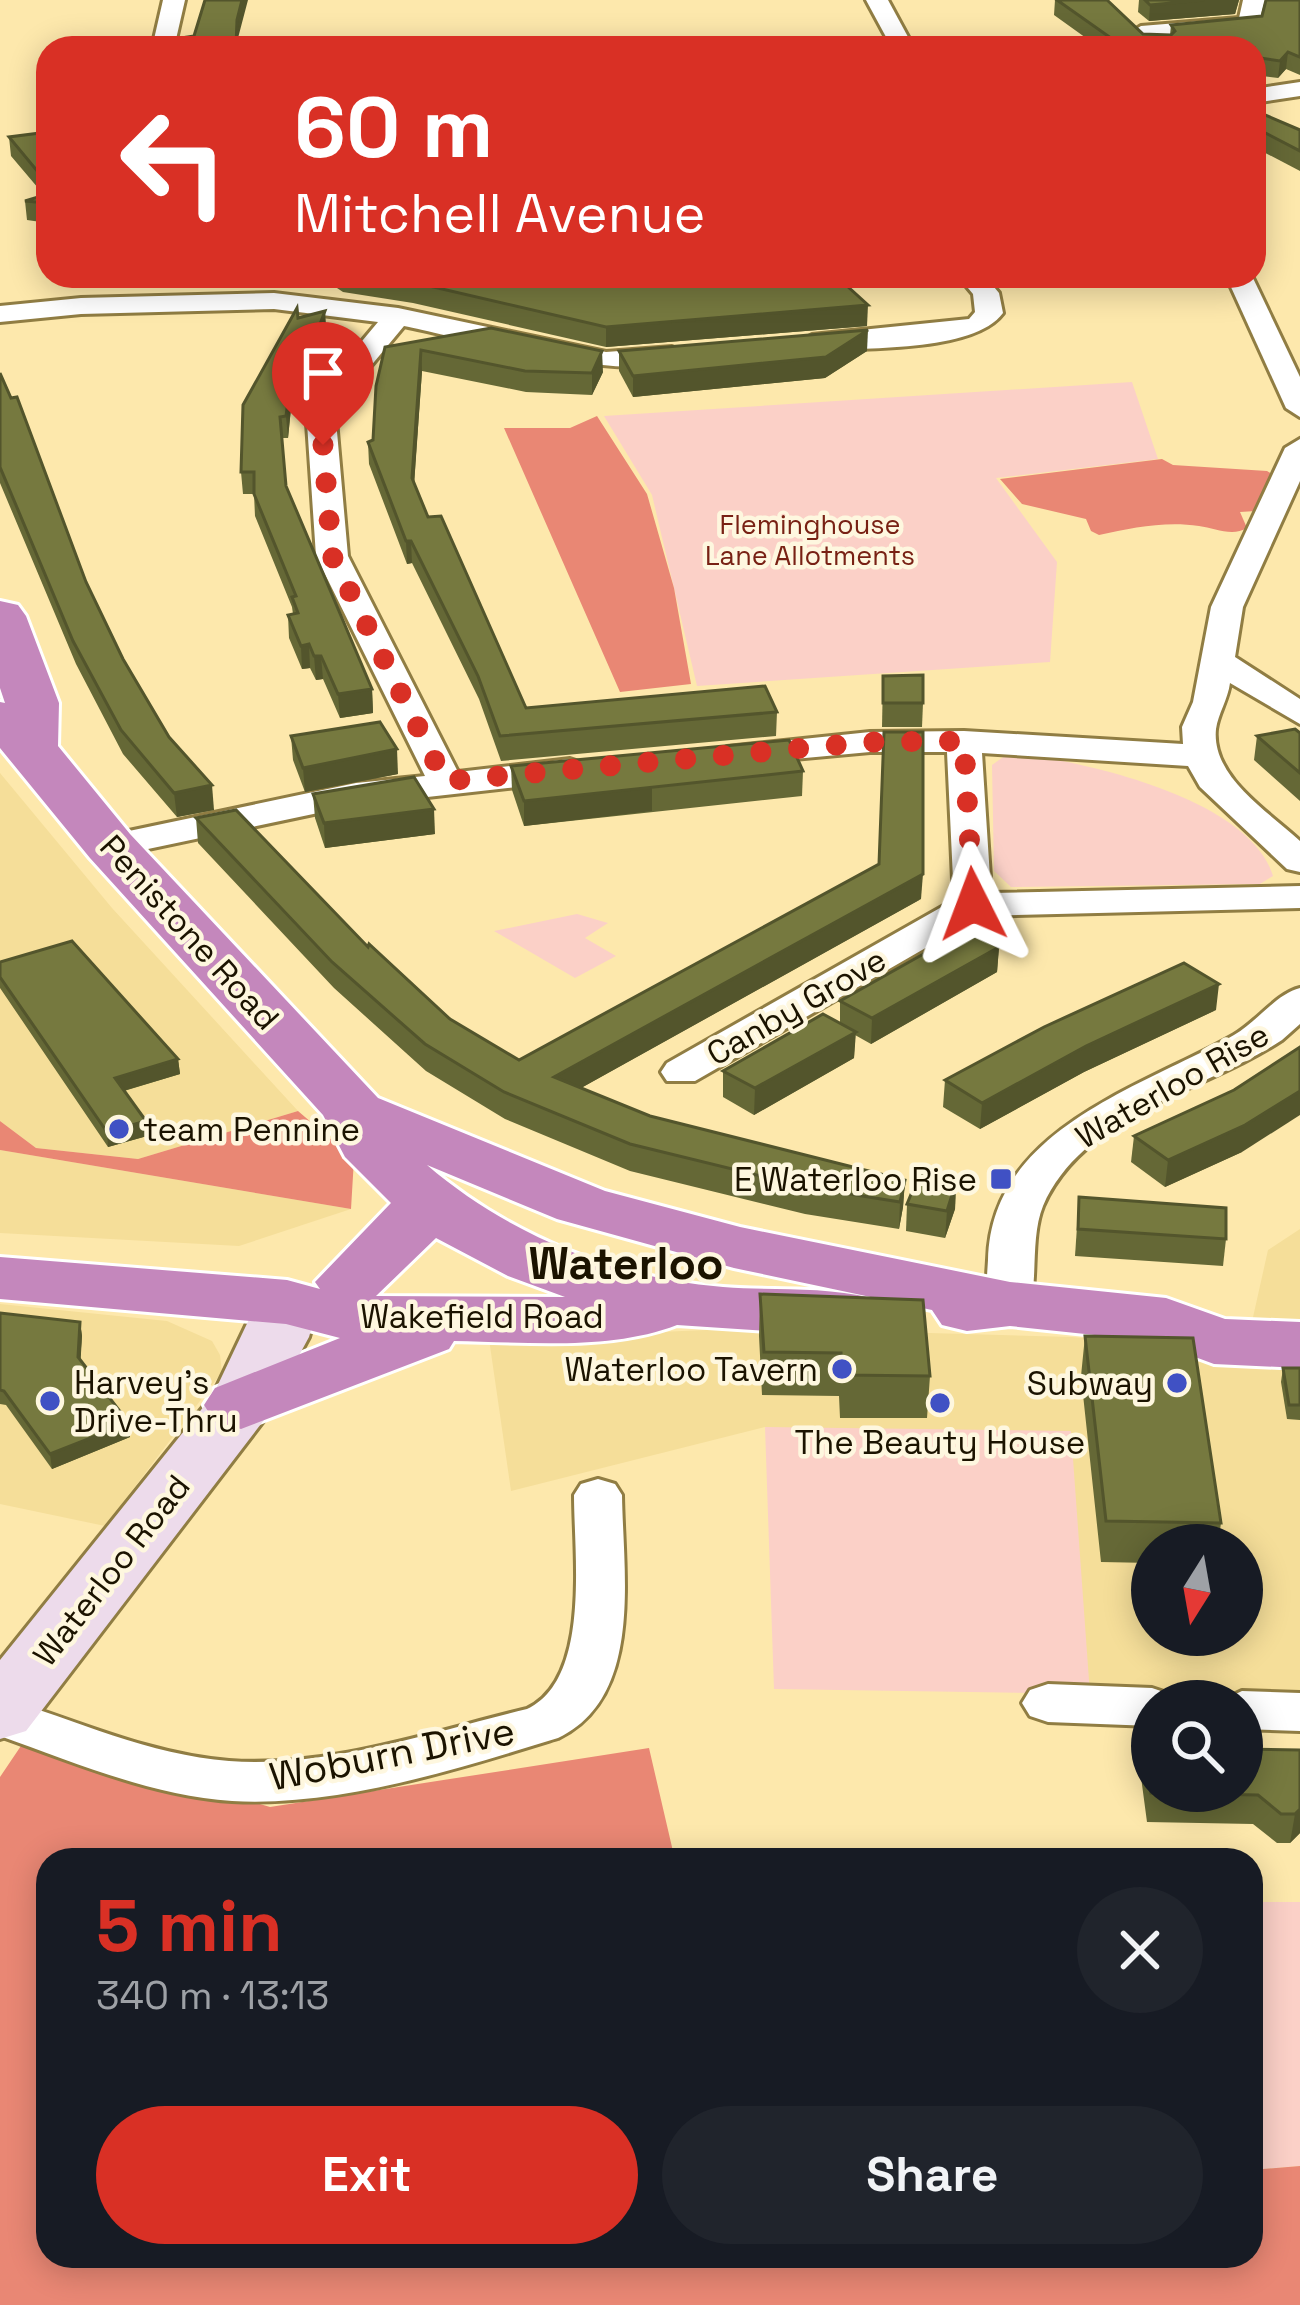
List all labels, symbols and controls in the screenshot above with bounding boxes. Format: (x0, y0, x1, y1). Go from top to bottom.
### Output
text: 60 m (294, 74, 493, 182)
icon: left (96, 84, 252, 240)
text: Mitchell Avenue (294, 179, 706, 248)
pin (272, 322, 374, 445)
icon: arrive (290, 340, 356, 406)
park label: Fleminghouse Lane Allotments (705, 507, 915, 573)
street label: Penistone Road (91, 826, 288, 1039)
position arrow (910, 841, 1036, 967)
street label: Canby Grove (699, 939, 894, 1075)
street label: Waterloo Rise (1068, 1014, 1277, 1158)
place label: team Pennine (143, 1109, 360, 1151)
marker: team Pennine (106, 1116, 132, 1142)
place label: E Waterloo Rise (734, 1159, 977, 1201)
marker: E Waterloo Rise (988, 1166, 1014, 1192)
district label: Waterloo (528, 1235, 724, 1292)
street label: Wakefield Road (360, 1296, 604, 1338)
place label: Waterloo Tavern (565, 1349, 818, 1391)
marker: Waterloo Tavern (829, 1356, 855, 1382)
place label: Harvey's Drive-Thru (74, 1362, 238, 1442)
place label: Subway (1027, 1363, 1153, 1405)
marker: Subway (1164, 1370, 1190, 1396)
marker: Harvey's Drive-Thru (37, 1388, 63, 1414)
marker: The Beauty House (927, 1390, 953, 1416)
place label: The Beauty House (795, 1422, 1085, 1464)
street label: Waterloo Road (24, 1467, 200, 1675)
north arrow (1131, 1524, 1263, 1656)
map controls (1131, 1524, 1263, 1812)
button: search (1131, 1680, 1263, 1812)
street label: Woburn Drive (265, 1706, 519, 1801)
text: 5 min (96, 1880, 282, 1972)
button: close (1077, 1887, 1203, 2013)
text: 340 m · 13:13 (96, 1971, 329, 2020)
button: Exit (96, 2106, 638, 2244)
button: Share (662, 2106, 1203, 2244)

